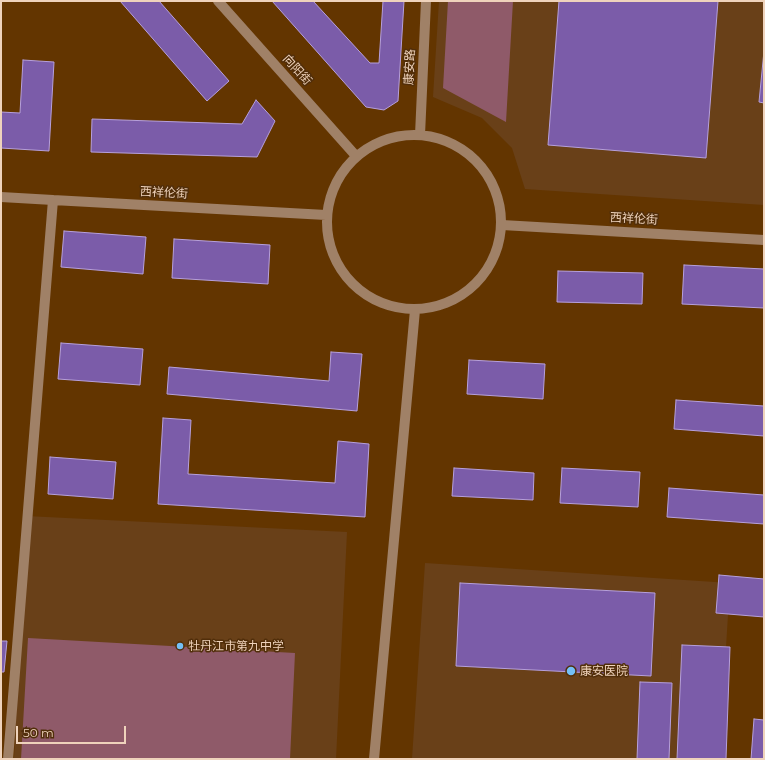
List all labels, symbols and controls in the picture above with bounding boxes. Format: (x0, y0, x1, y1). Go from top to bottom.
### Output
street label: 康安路 (402, 49, 418, 85)
street label: 向阳街 (280, 52, 314, 88)
street label: 西祥伦街 (140, 185, 188, 201)
street label: 西祥伦街 (610, 211, 658, 227)
place label: 牡丹江市第九中学 (188, 639, 284, 653)
marker: 牡丹江市第九中学 (175, 641, 185, 651)
place label: 康安医院 (580, 664, 628, 678)
marker: 康安医院 (565, 665, 577, 677)
scale bar (18, 718, 128, 744)
text: 50 m (23, 725, 54, 740)

